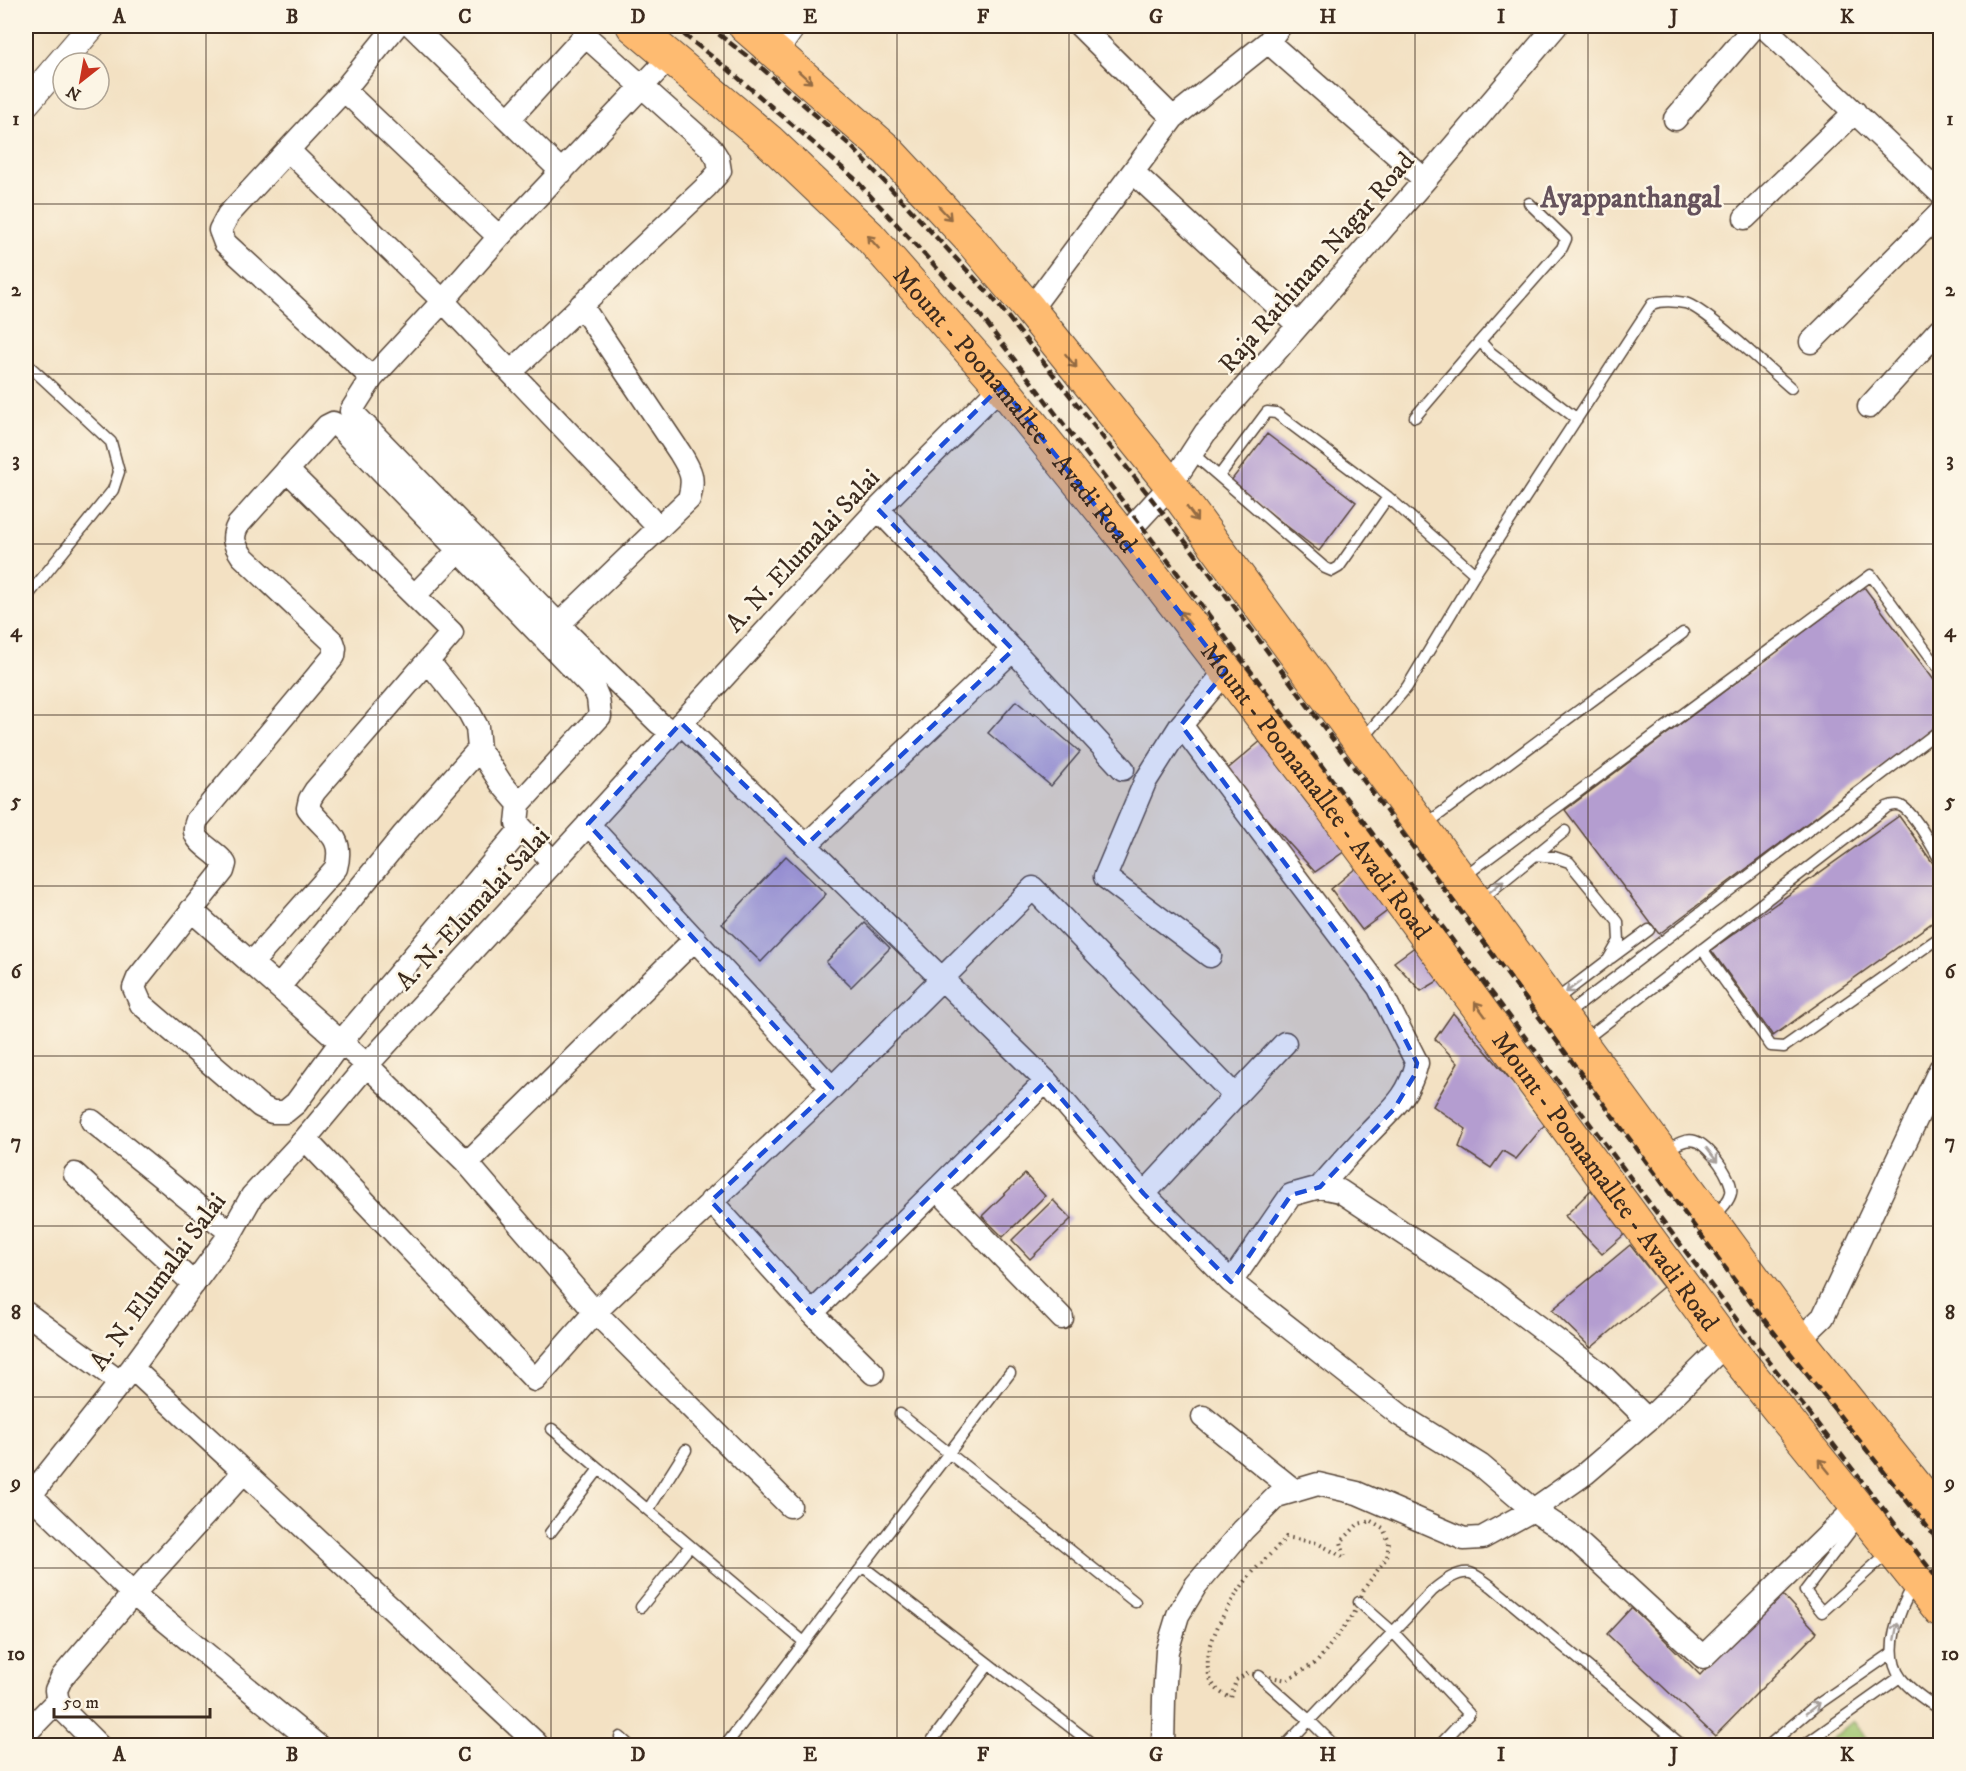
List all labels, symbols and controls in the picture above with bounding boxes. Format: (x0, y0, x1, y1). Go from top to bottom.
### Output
text: A (112, 5, 127, 30)
text: B (286, 5, 298, 30)
text: C (458, 5, 472, 30)
text: D (631, 5, 646, 30)
text: E (803, 5, 817, 30)
text: F (977, 5, 990, 30)
text: G (1149, 5, 1163, 30)
text: H (1320, 5, 1337, 30)
text: I (1497, 5, 1505, 30)
text: J (1668, 5, 1678, 30)
text: K (1840, 5, 1855, 30)
north arrow (51, 51, 111, 111)
one-way arrow (797, 70, 812, 84)
text: N (63, 81, 85, 105)
text: 1 (12, 107, 20, 132)
text: 1 (1946, 107, 1954, 132)
street label: Raja Rathinam Nagar Road (1212, 146, 1422, 380)
district label: Ayappanthangal (1539, 181, 1722, 216)
one-way arrow (938, 205, 953, 220)
one-way arrow (866, 235, 880, 250)
street label: Mount - Poonamallee - Avadi Road (885, 260, 1144, 560)
text: 2 (11, 278, 22, 303)
text: 2 (1945, 278, 1956, 303)
one-way arrow (1065, 353, 1078, 369)
text: 3 (12, 448, 20, 473)
text: 3 (1946, 448, 1954, 473)
street label: A. N. Elumalai Salai (719, 462, 887, 640)
one-way arrow (1186, 506, 1198, 522)
one-way arrow (1179, 611, 1192, 627)
text: 4 (10, 619, 23, 644)
text: 4 (1944, 619, 1957, 644)
street label: Mount - Poonamallee - Avadi Road (1193, 636, 1438, 947)
text: 5 (10, 789, 21, 814)
text: 5 (1944, 789, 1955, 814)
street label: A. N. Elumalai Salai (389, 820, 557, 998)
one-way arrow (1489, 879, 1505, 892)
text: 6 (11, 960, 23, 985)
text: 6 (1945, 960, 1957, 985)
one-way arrow (1565, 980, 1581, 993)
one-way arrow (1473, 1001, 1486, 1017)
street label: Mount - Poonamallee - Avadi Road (1484, 1025, 1726, 1338)
text: 7 (11, 1130, 21, 1155)
text: 7 (1945, 1130, 1955, 1155)
one-way arrow (1705, 1147, 1718, 1163)
street label: A. N. Elumalai Salai (83, 1186, 234, 1377)
text: 8 (11, 1301, 21, 1326)
text: 8 (1945, 1301, 1955, 1326)
one-way arrow (1818, 1459, 1831, 1475)
text: 9 (9, 1471, 21, 1496)
text: 9 (1943, 1471, 1955, 1496)
one-way arrow (1891, 1622, 1902, 1641)
text: 10 (7, 1642, 25, 1667)
text: 10 (1941, 1642, 1959, 1667)
scale bar (54, 1681, 210, 1719)
text: 50 m (63, 1692, 99, 1714)
one-way arrow (1805, 1702, 1821, 1715)
text: A (112, 1743, 127, 1768)
text: B (286, 1743, 298, 1768)
text: C (458, 1743, 472, 1768)
text: D (631, 1743, 646, 1768)
text: E (803, 1743, 817, 1768)
text: F (977, 1743, 990, 1768)
text: G (1149, 1743, 1163, 1768)
text: H (1320, 1743, 1337, 1768)
text: I (1497, 1743, 1505, 1768)
text: J (1668, 1743, 1678, 1768)
text: K (1840, 1743, 1855, 1768)

